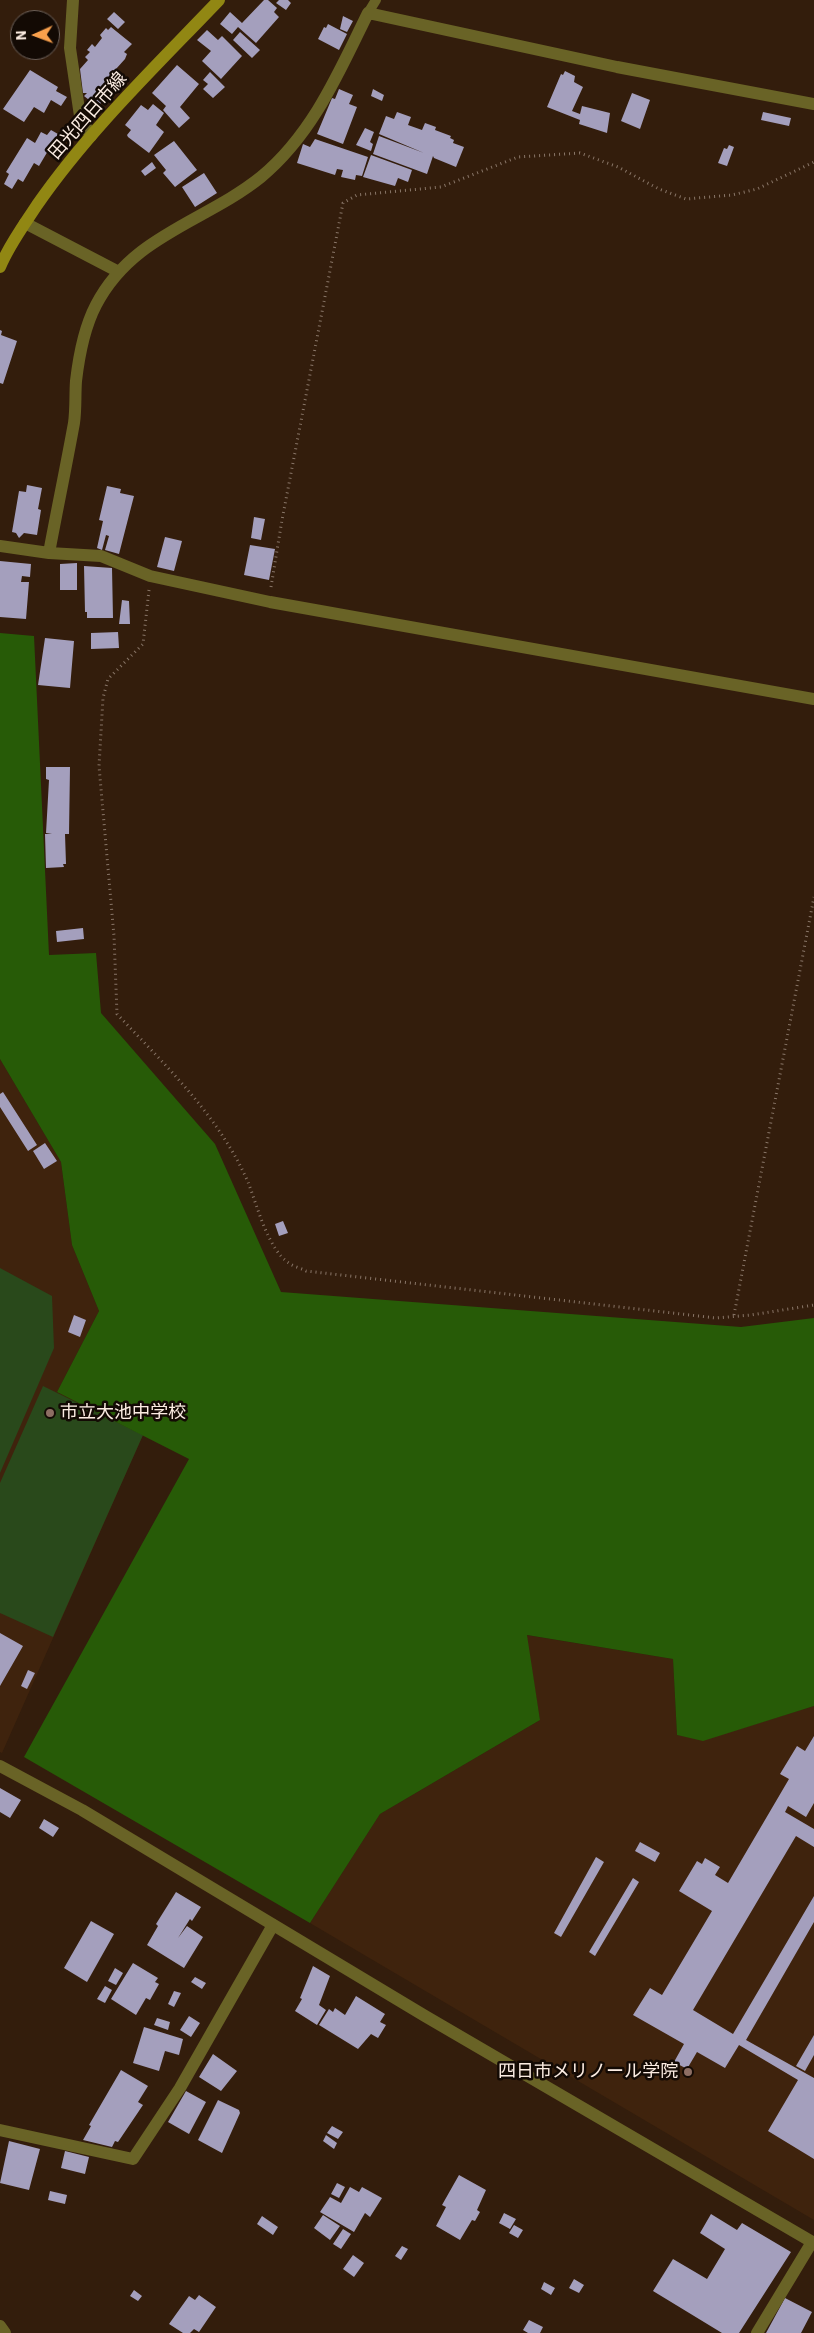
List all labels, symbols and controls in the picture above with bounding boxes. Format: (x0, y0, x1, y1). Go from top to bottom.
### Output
north arrow (10, 10, 60, 60)
text: N (12, 30, 30, 41)
street label: 田光四日市線 (44, 68, 132, 164)
place label: 市立大池中学校 (60, 1402, 186, 1424)
marker: 市立大池中学校 (44, 1407, 56, 1419)
place label: 四日市メリノール学院 (498, 2061, 678, 2083)
marker: 四日市メリノール学院 (682, 2066, 694, 2078)

